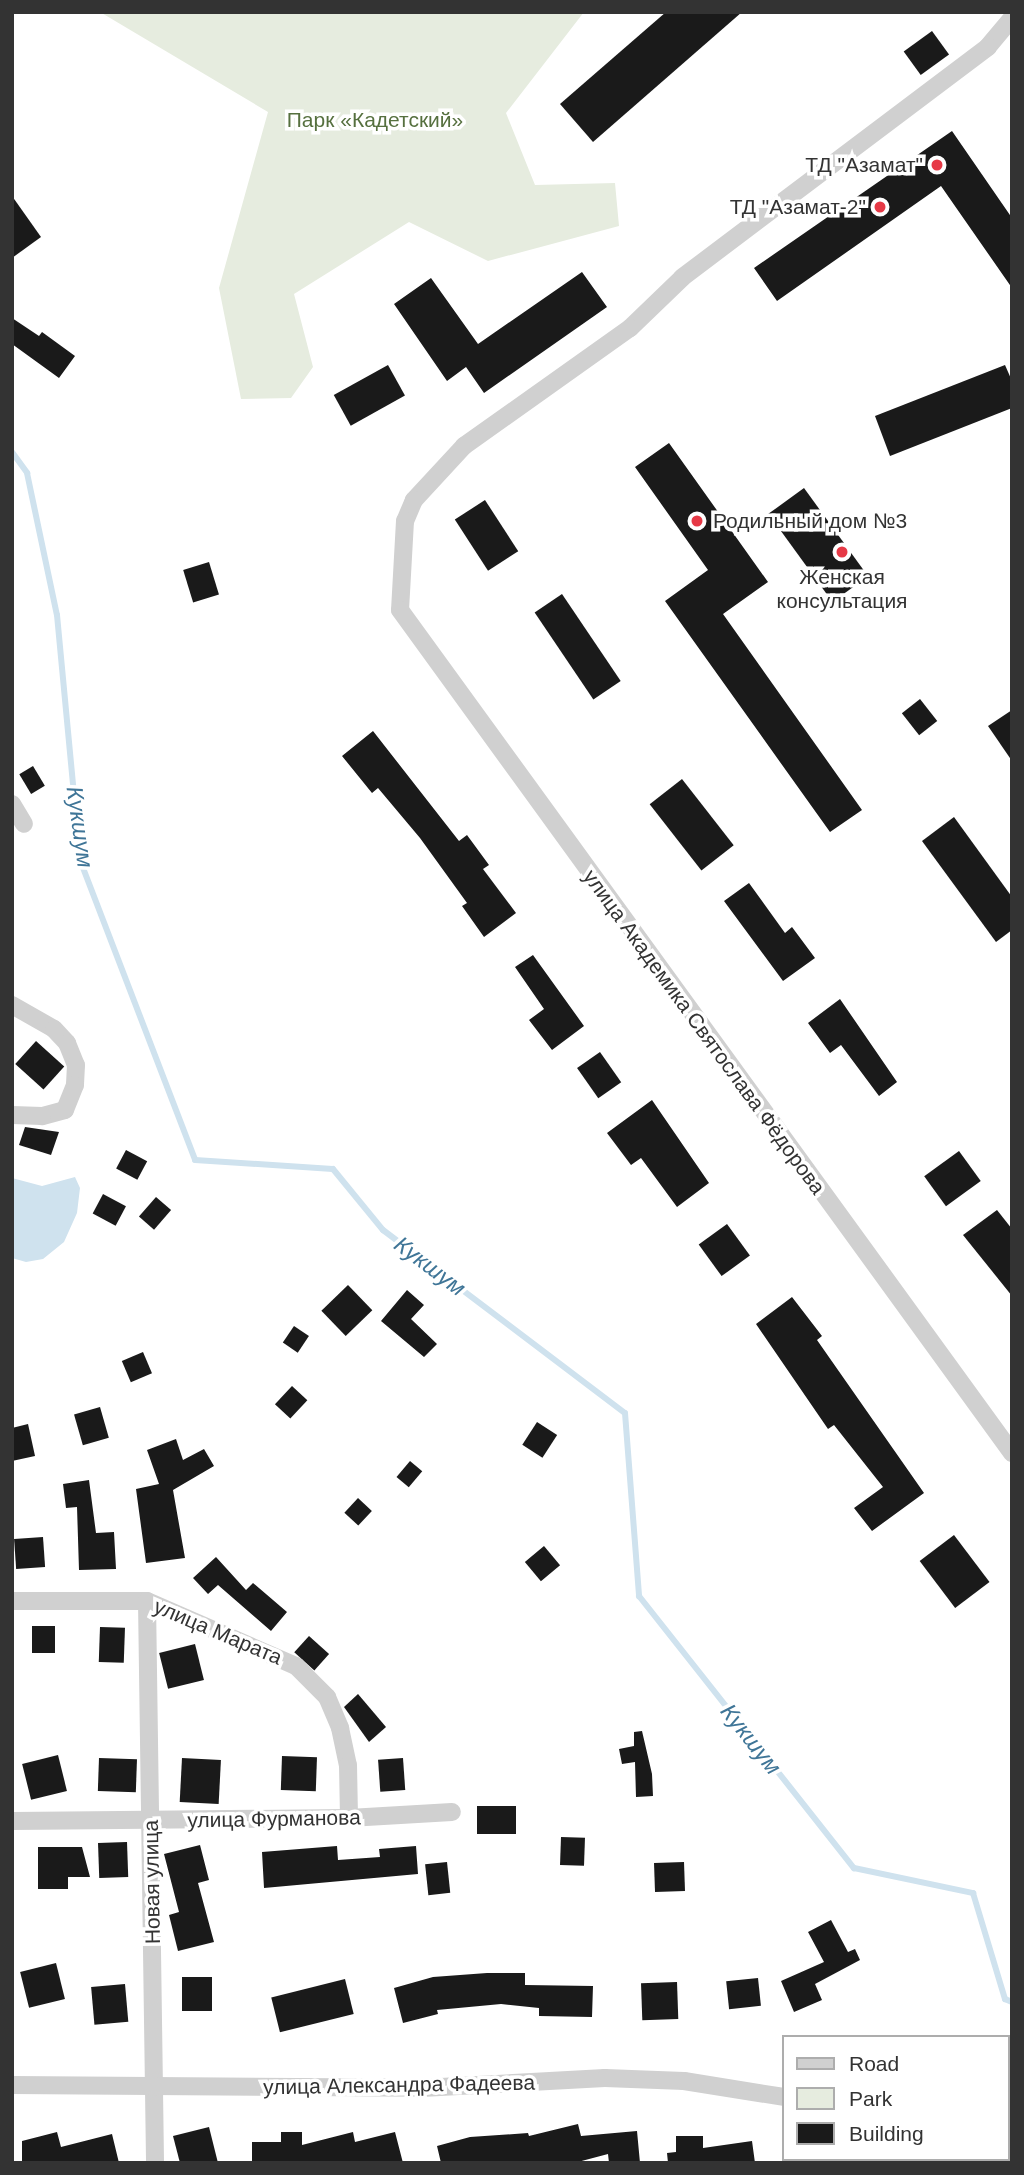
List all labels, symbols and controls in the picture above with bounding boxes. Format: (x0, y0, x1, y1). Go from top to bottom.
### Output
park label: Парк «Кадетский» (287, 107, 463, 133)
place label: ТД "Азамат" (805, 152, 923, 178)
marker: ТД "Азамат" (929, 157, 945, 173)
place label: ТД "Азамат-2" (730, 194, 866, 220)
marker: ТД "Азамат-2" (872, 199, 888, 215)
place label: Родильный дом №3 (713, 508, 907, 534)
marker: Родильный дом №3 (687, 511, 707, 531)
marker: Женская консультация (832, 542, 852, 562)
place label: Женская консультация (777, 564, 907, 614)
water label: Кукшум (61, 784, 99, 870)
street label: улица Академика Святослава Фёдорова (578, 865, 830, 1199)
water label: Кукшум (389, 1230, 471, 1302)
street label: улица Марата (150, 1594, 286, 1670)
water label: Кукшум (715, 1698, 787, 1780)
street label: улица Фурманова (187, 1805, 361, 1833)
street label: Новая улица (138, 1820, 166, 1944)
legend (782, 2035, 1010, 2161)
text: Road (849, 2052, 899, 2075)
street label: улица Александра Фадеева (263, 2070, 535, 2100)
text: Park (849, 2087, 892, 2110)
text: Building (849, 2122, 924, 2145)

